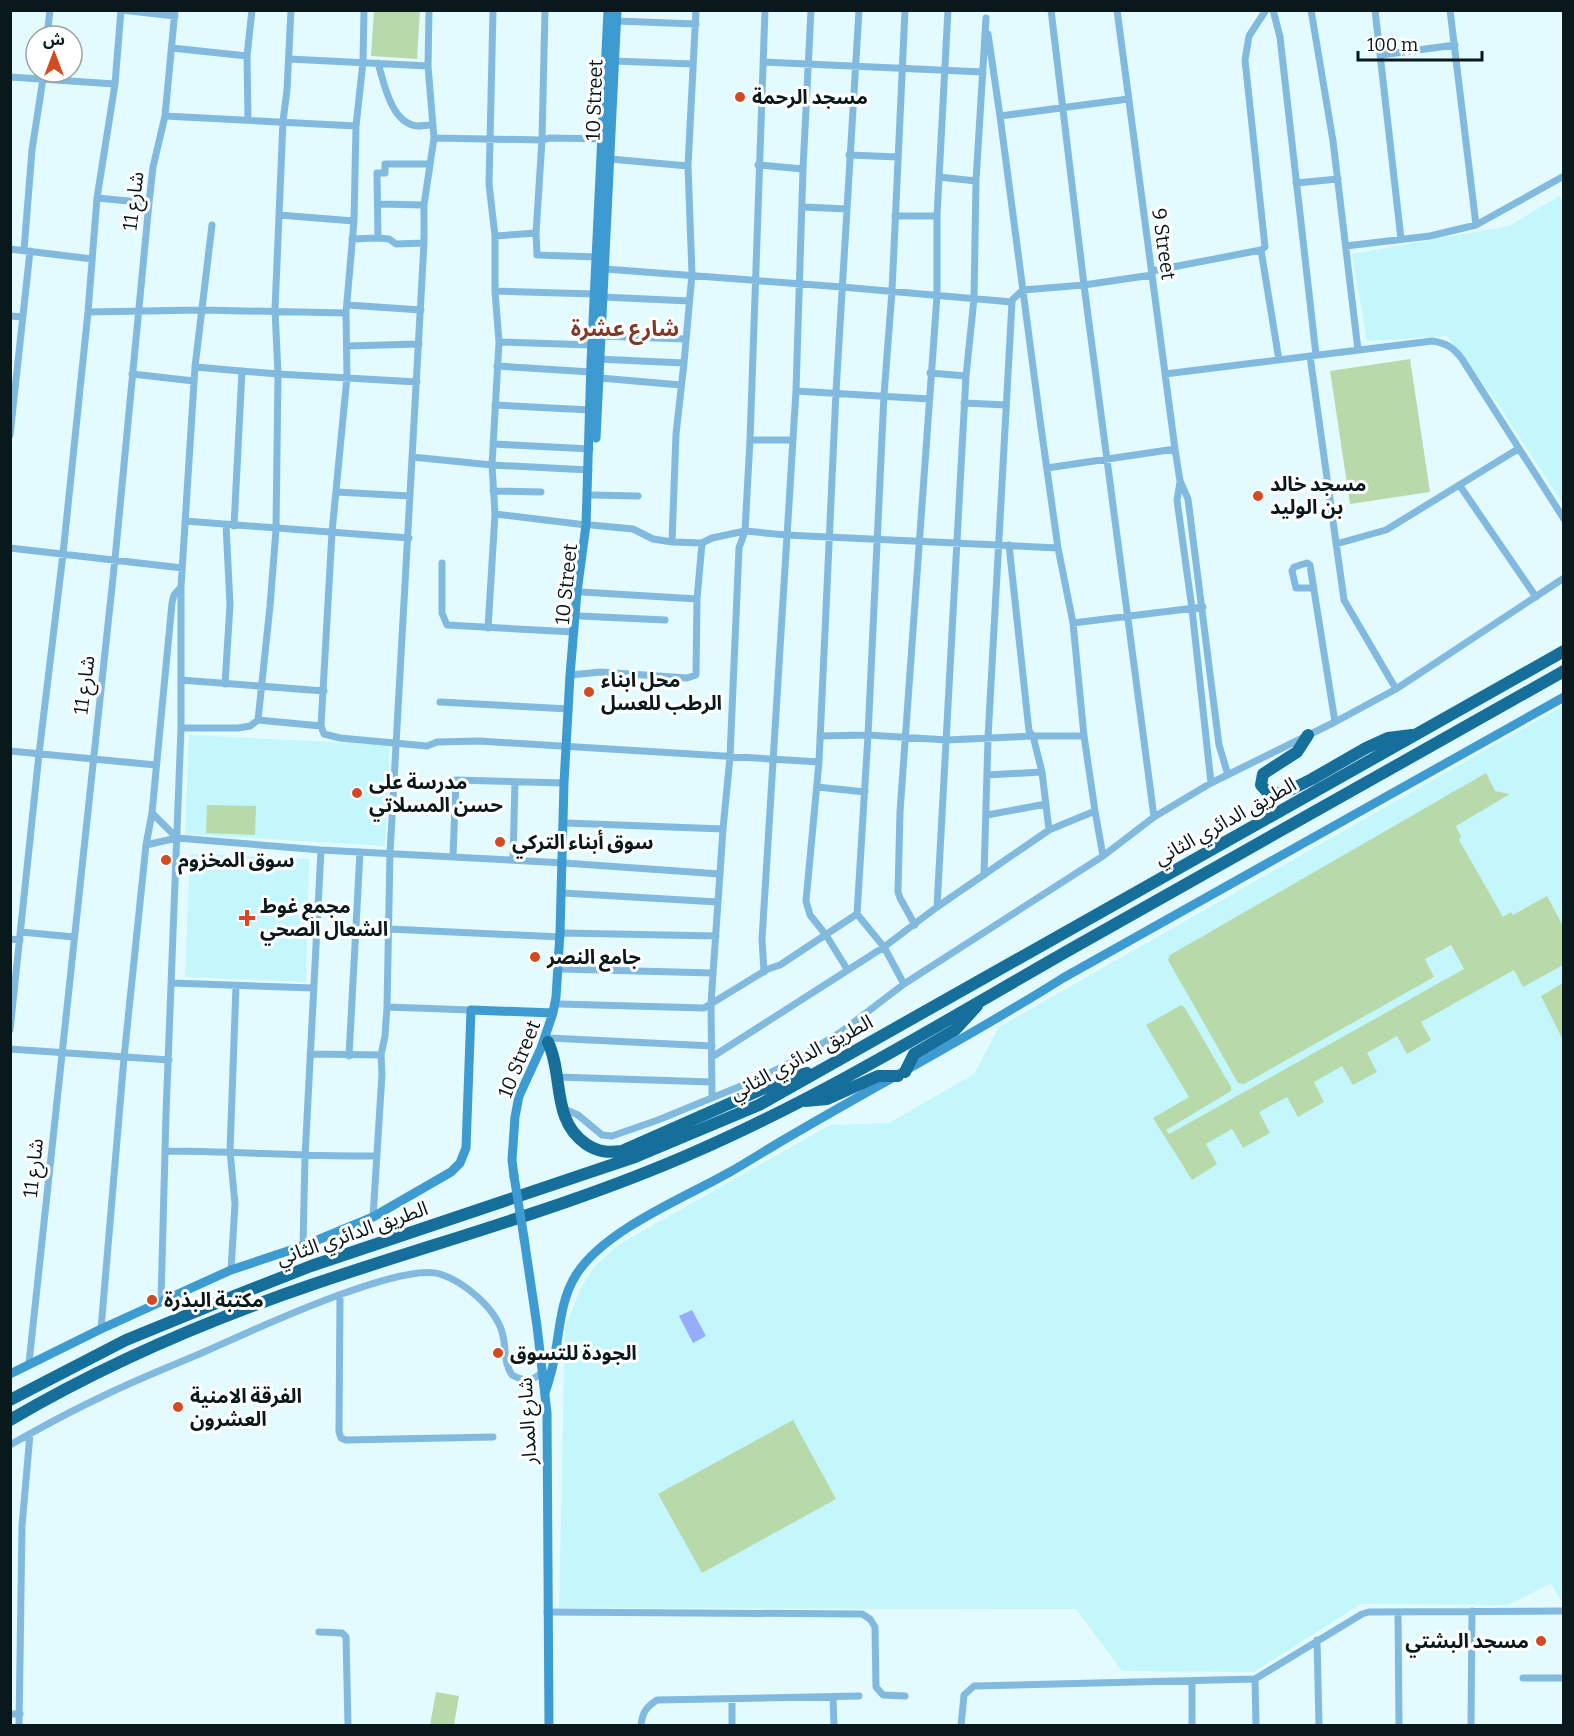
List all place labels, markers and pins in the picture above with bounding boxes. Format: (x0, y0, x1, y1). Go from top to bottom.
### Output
place label: مسجد الرحمة (752, 85, 868, 109)
marker: مسجد الرحمة (733, 90, 747, 104)
place label: مسجد خالد بن الوليد (1270, 472, 1366, 519)
marker: مسجد خالد بن الوليد (1251, 489, 1265, 503)
place label: محل ابناء الرطب للعسل (601, 668, 722, 715)
marker: محل ابناء الرطب للعسل (582, 685, 596, 699)
place label: مدرسة على حسن المسلاتي (369, 770, 503, 822)
marker: مدرسة على حسن المسلاتي (350, 786, 364, 800)
place label: سوق أبناء التركي (512, 829, 653, 859)
marker: سوق أبناء التركي (493, 835, 507, 849)
place label: سوق المخزوم (178, 848, 295, 875)
marker: سوق المخزوم (159, 853, 173, 867)
place label: مجمع غوط الشعال الصحي (260, 894, 388, 946)
marker: مجمع غوط الشعال الصحي (238, 909, 256, 927)
place label: جامع النصر (546, 945, 641, 972)
marker: جامع النصر (528, 950, 542, 964)
place label: مكتبة البذرة (164, 1288, 264, 1312)
marker: مكتبة البذرة (145, 1293, 159, 1307)
place label: الجودة للتسوق (510, 1341, 637, 1365)
marker: الجودة للتسوق (491, 1346, 505, 1360)
place label: الفرقة الامنية العشرون (190, 1384, 302, 1431)
marker: الفرقة الامنية العشرون (171, 1400, 185, 1414)
place label: مسجد البشتي (1405, 1629, 1529, 1658)
marker: مسجد البشتي (1534, 1634, 1548, 1648)

